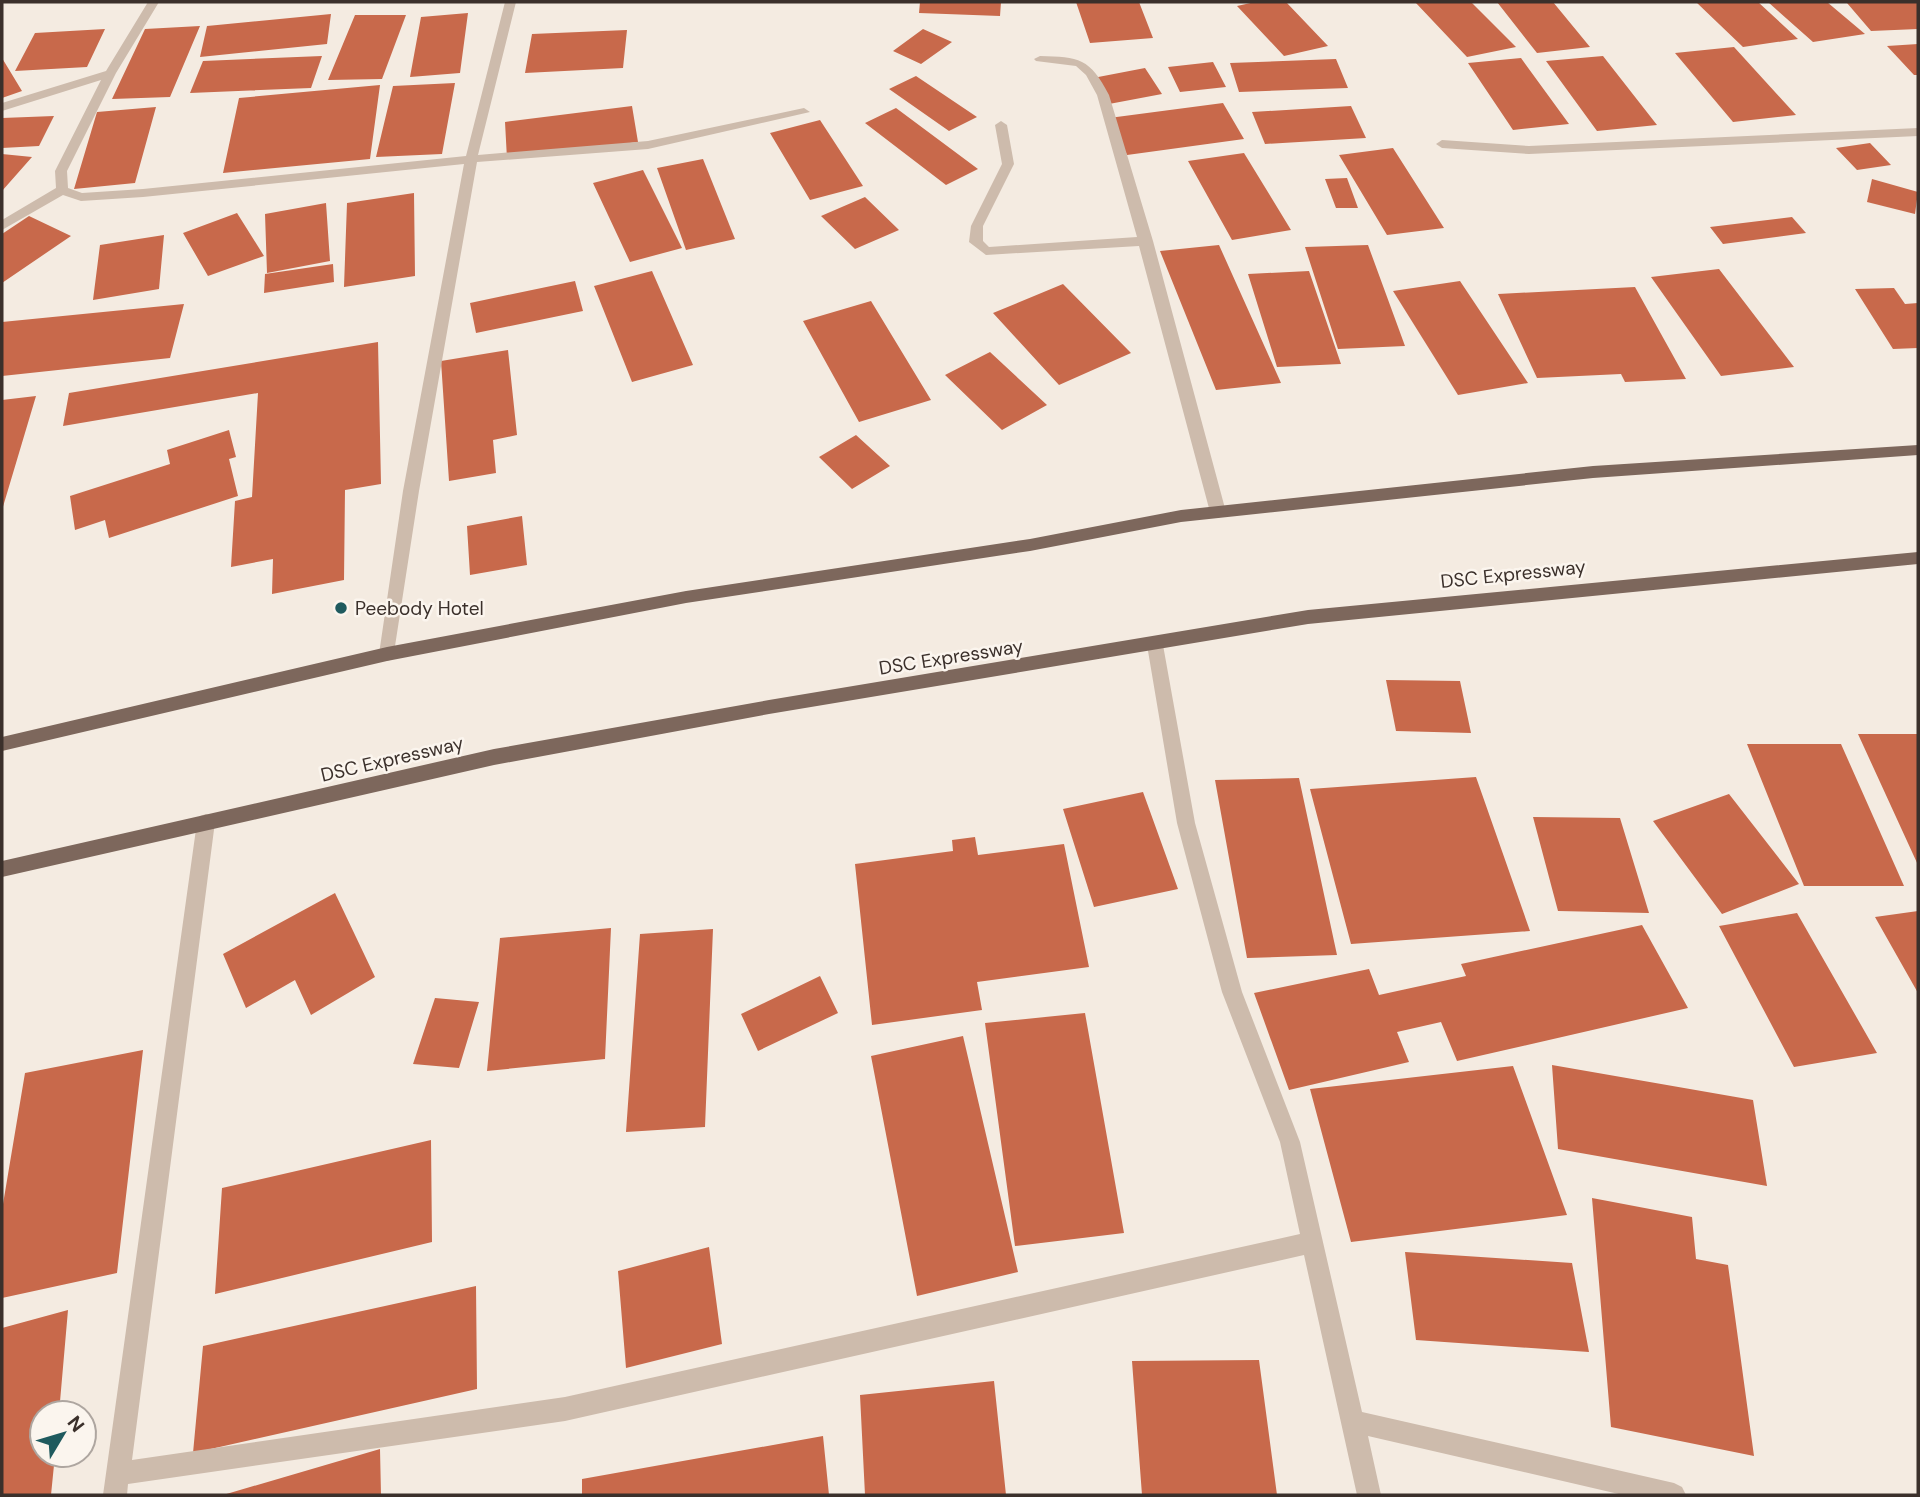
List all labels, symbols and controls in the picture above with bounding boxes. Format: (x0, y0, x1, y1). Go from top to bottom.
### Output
street label: DSC Expressway (1439, 554, 1587, 594)
place label: Peebody Hotel (355, 596, 484, 621)
marker: Peebody Hotel (333, 600, 349, 616)
street label: DSC Expressway (877, 633, 1025, 681)
street label: DSC Expressway (318, 730, 466, 788)
north arrow (28, 1399, 98, 1469)
text: N (62, 1411, 90, 1437)

